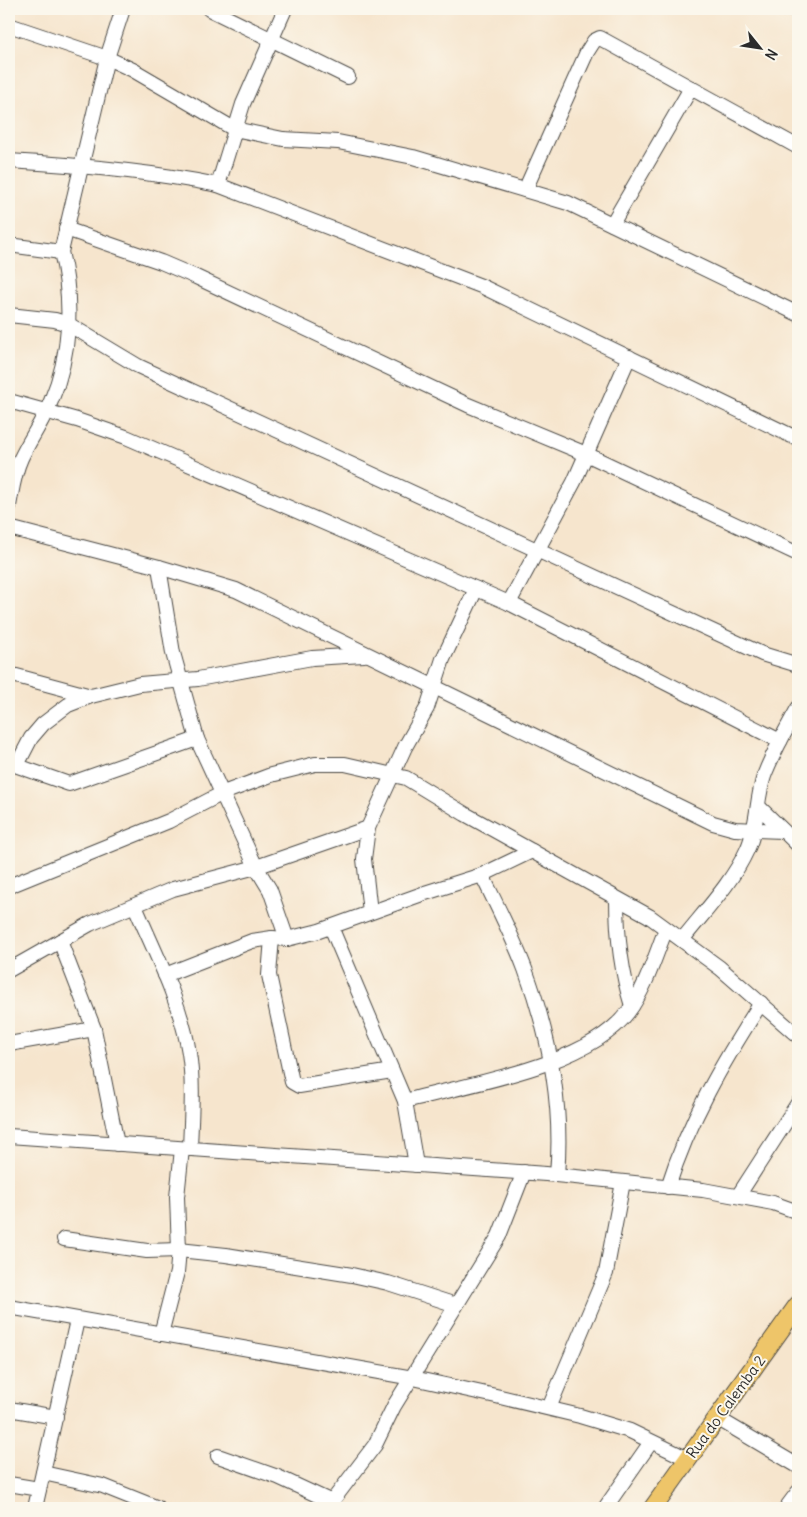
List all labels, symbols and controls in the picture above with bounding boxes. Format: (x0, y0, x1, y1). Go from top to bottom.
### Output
north arrow (734, 22, 784, 72)
text: N (761, 46, 781, 63)
street label: Rua do Calemba 2 (682, 1352, 769, 1462)

